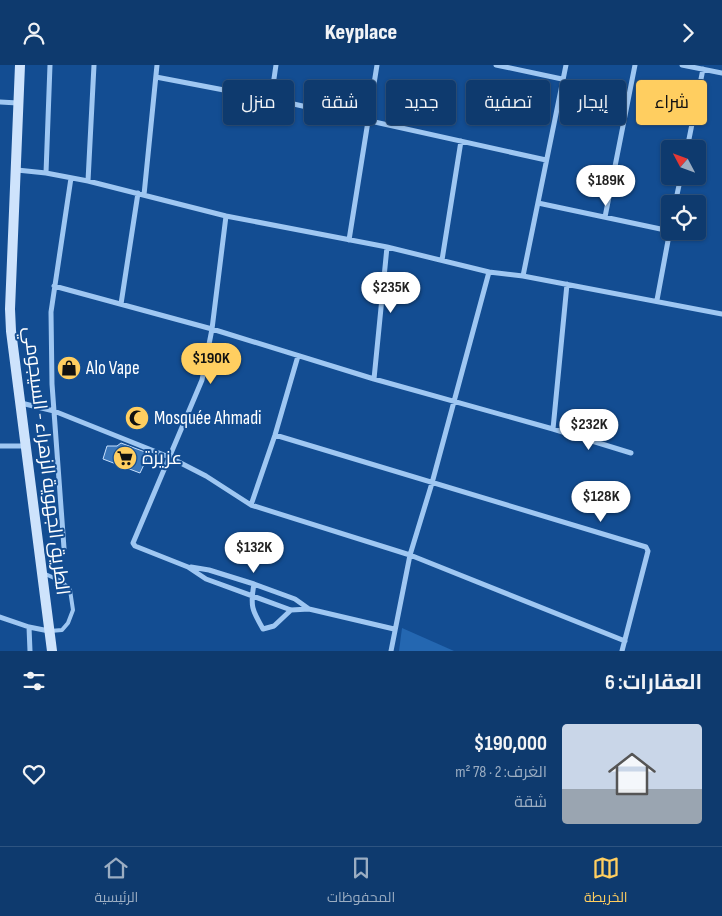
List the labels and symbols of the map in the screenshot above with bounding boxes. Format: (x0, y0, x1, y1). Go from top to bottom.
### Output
north arrow (661, 140, 706, 185)
pin: $189K (571, 165, 641, 207)
pin: $235K (356, 271, 426, 314)
street label: الطريق الجهوية الزهراء - السيجومي (16, 325, 74, 597)
pin: $190K (176, 343, 246, 385)
shop icon: Alo Vape (56, 355, 82, 381)
place label: Alo Vape (85, 357, 140, 380)
mosque icon: Mosquée Ahmadi (124, 405, 150, 431)
place label: Mosquée Ahmadi (154, 407, 262, 430)
pin: $232K (554, 409, 624, 451)
supermarket icon: عزيزة (112, 445, 138, 471)
place label: عزيزة (142, 447, 182, 470)
pin: $128K (566, 481, 636, 523)
pin: $132K (219, 531, 289, 574)

